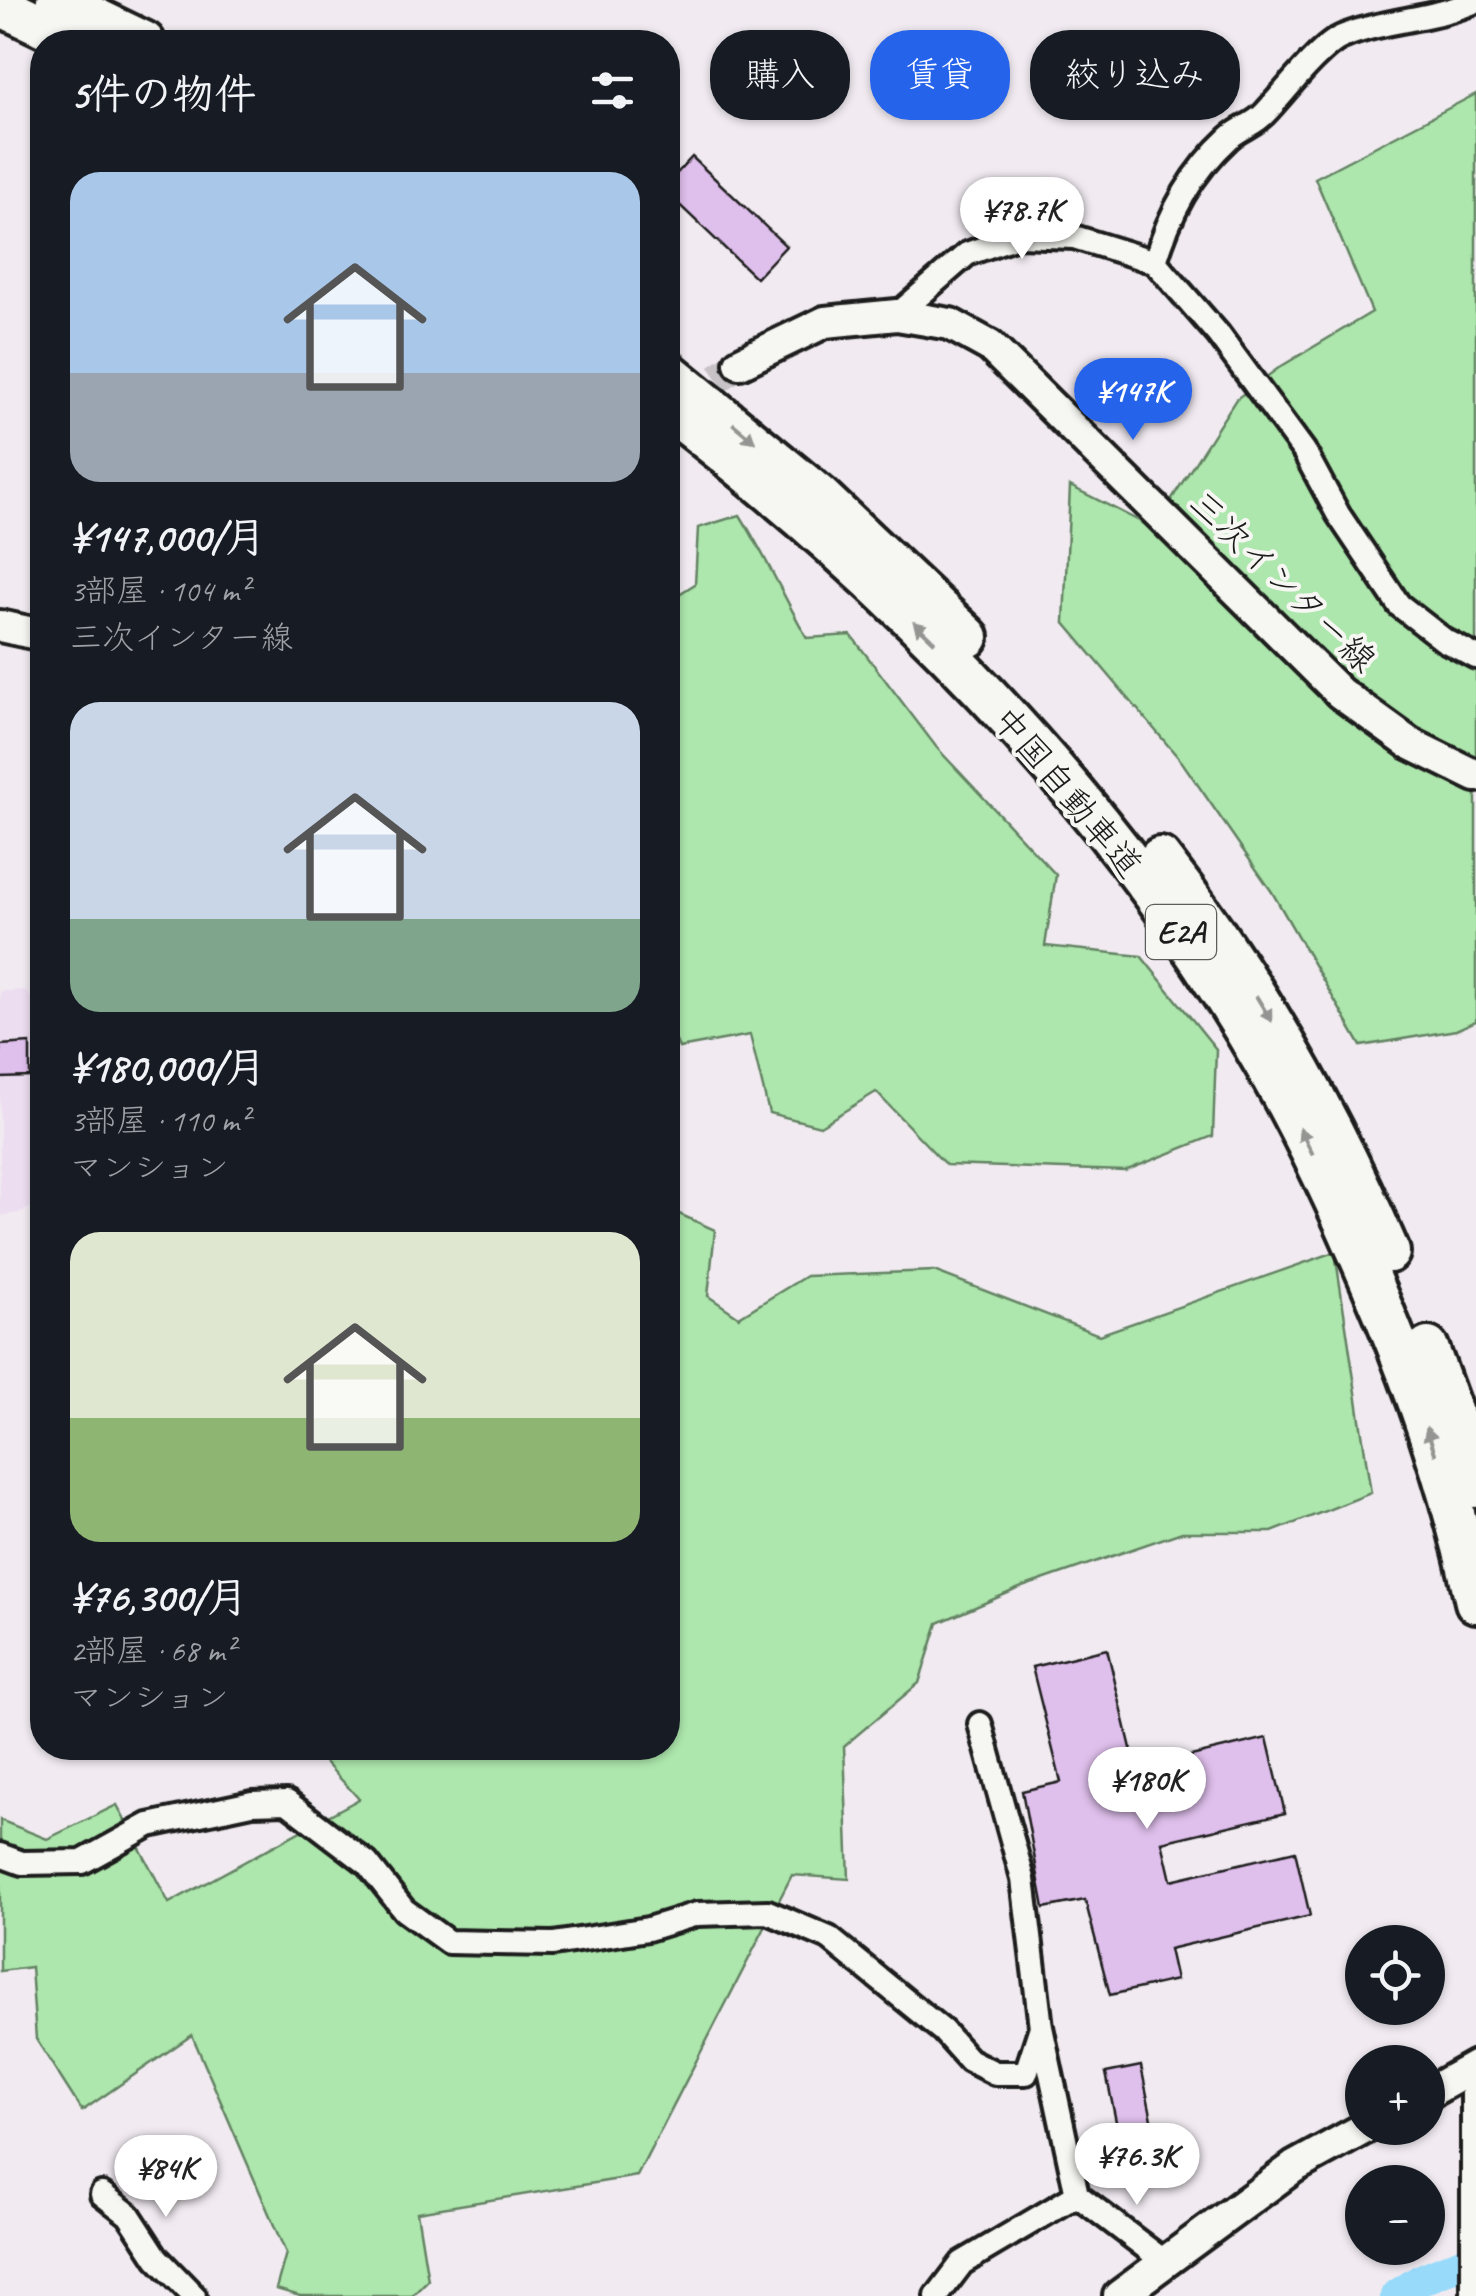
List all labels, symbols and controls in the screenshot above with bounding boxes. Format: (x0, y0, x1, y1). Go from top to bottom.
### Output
chip: 購入 (710, 30, 850, 120)
chip: 賃貸 (870, 30, 1010, 120)
chip: 絞り込み (1030, 30, 1240, 120)
icon: filters (585, 63, 640, 118)
text: 5件の物件 (70, 68, 256, 121)
pin: ¥78.7K (941, 177, 1103, 262)
text: ¥78.7K (982, 189, 1062, 230)
icon: home (265, 237, 445, 417)
pin: ¥147K (1063, 358, 1203, 443)
text: ¥147K (1096, 370, 1170, 411)
one-way arrow (732, 421, 757, 443)
street label: 三次インター線 (1179, 481, 1386, 682)
text: ¥147,000/月 (70, 511, 266, 564)
text: 3部屋 · 104 m² (70, 570, 249, 611)
text: 三次インター線 (70, 617, 293, 658)
one-way arrow (912, 621, 936, 644)
street label: 中国自動車道 (983, 697, 1152, 887)
icon: home (265, 767, 445, 947)
road number: E2A (1146, 905, 1216, 959)
one-way arrow (1255, 995, 1272, 1023)
text: ¥180,000/月 (70, 1041, 266, 1094)
text: 3部屋 · 110 m² (70, 1100, 249, 1141)
one-way arrow (1297, 1127, 1314, 1156)
text: マンション (70, 1147, 229, 1188)
icon: home (265, 1297, 445, 1477)
one-way arrow (1423, 1425, 1438, 1455)
text: ¥76,300/月 (70, 1571, 248, 1624)
text: 2部屋 · 68 m² (70, 1630, 235, 1671)
text: マンション (70, 1677, 229, 1718)
pin: ¥180K (1077, 1747, 1217, 1832)
text: ¥180K (1110, 1759, 1184, 1800)
map controls (1345, 1925, 1445, 2265)
button: locate (1345, 1925, 1445, 2025)
button: + (1345, 2045, 1445, 2145)
pin: ¥76.3K (1056, 2123, 1218, 2208)
pin: ¥84K (107, 2135, 225, 2220)
text: ¥76.3K (1097, 2135, 1177, 2176)
text: ¥84K (136, 2147, 196, 2188)
button: − (1345, 2165, 1445, 2265)

